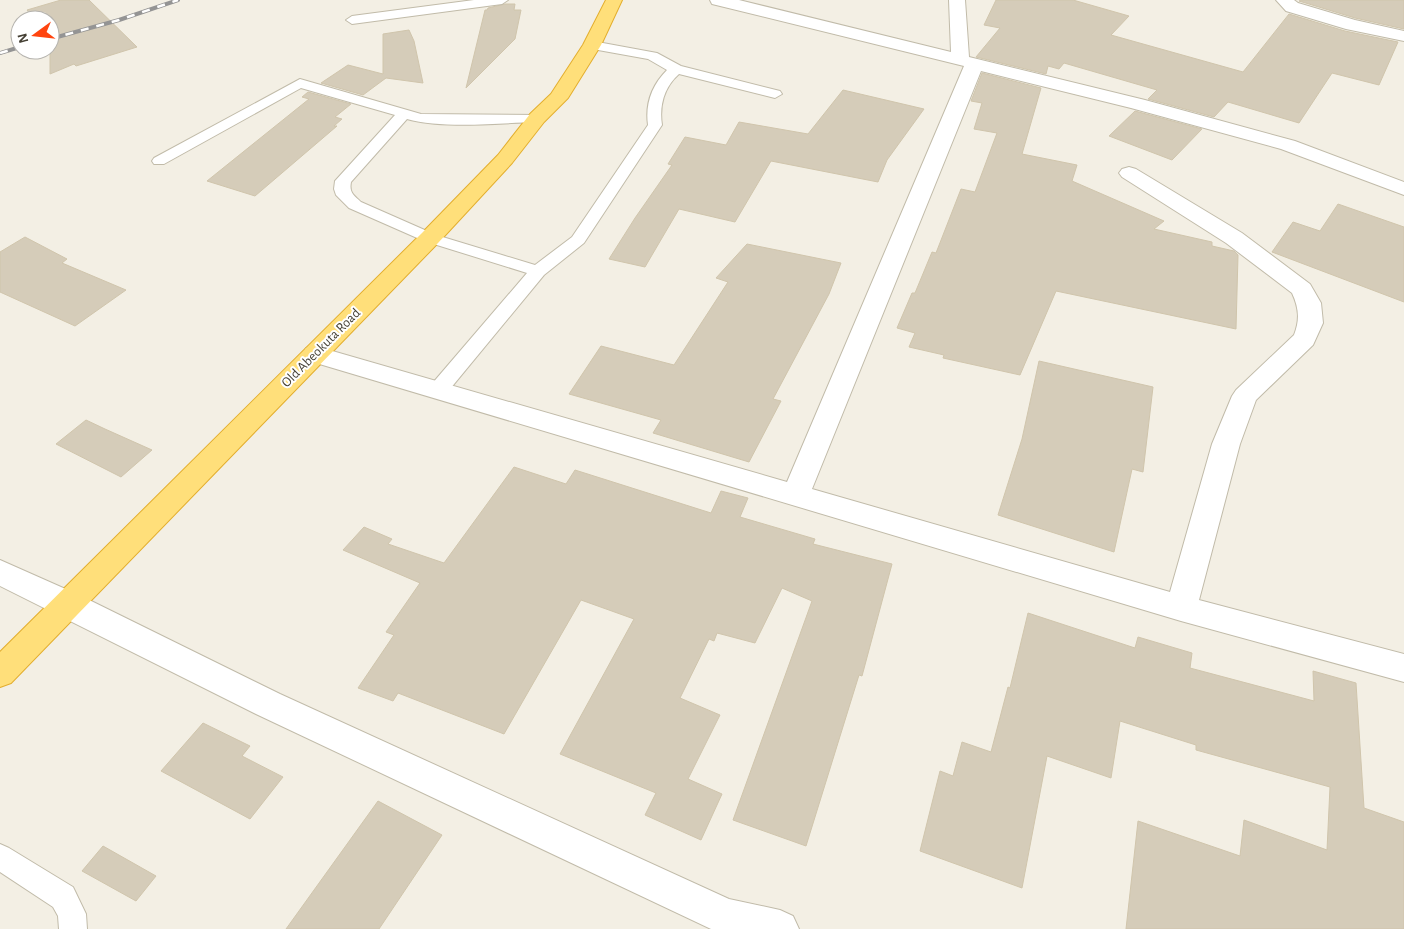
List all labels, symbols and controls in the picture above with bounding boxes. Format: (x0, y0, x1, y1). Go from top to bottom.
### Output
north arrow (10, 10, 60, 60)
text: N (15, 32, 31, 45)
street label: Old Abeokuta Road (279, 306, 363, 390)

